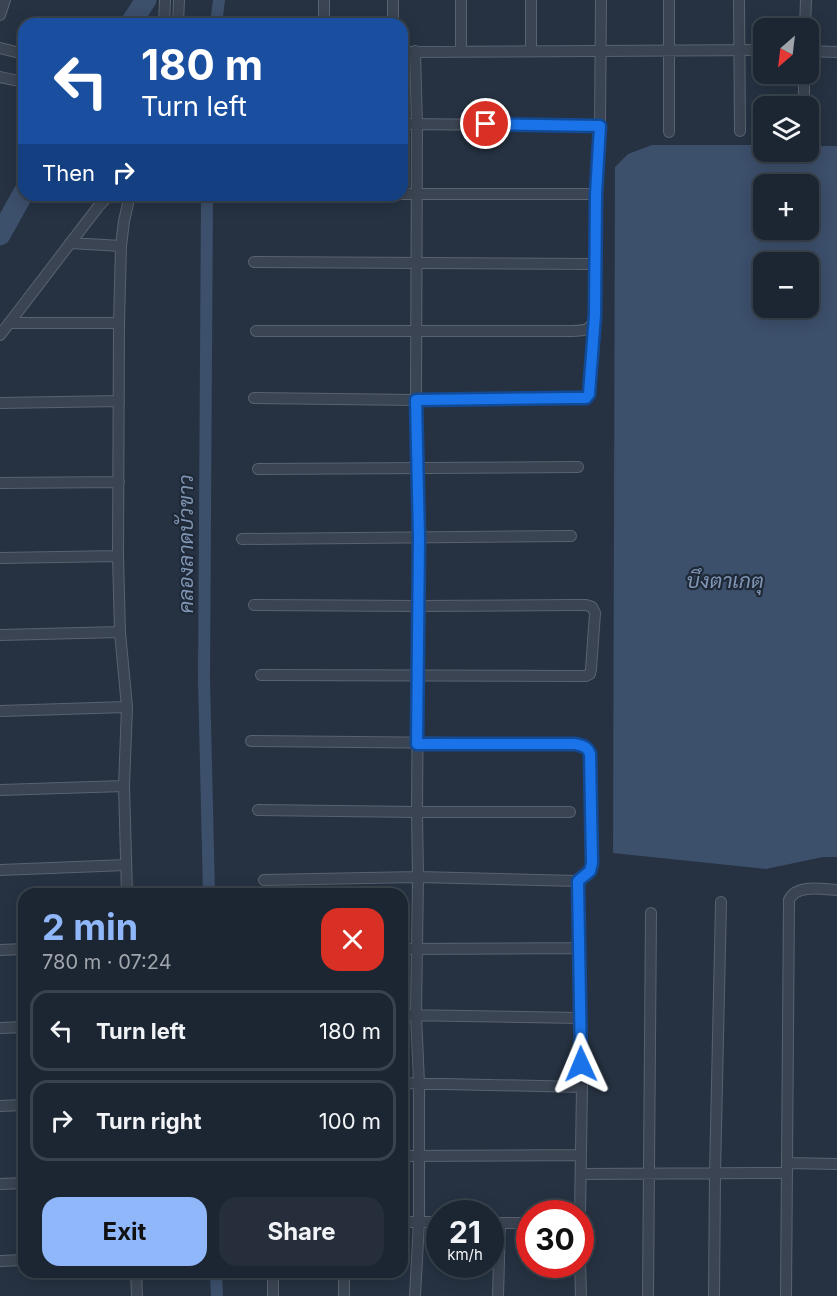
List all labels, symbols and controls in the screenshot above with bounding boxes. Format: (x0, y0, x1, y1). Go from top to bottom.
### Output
north arrow (753, 18, 819, 84)
map controls (753, 18, 819, 318)
text: 180 m (141, 39, 263, 90)
icon: left (42, 42, 120, 120)
text: Turn left (141, 90, 247, 123)
button: layers (753, 96, 819, 162)
pin (460, 98, 511, 149)
icon: arrive (469, 107, 502, 140)
icon: right (107, 156, 140, 189)
text: Then (42, 160, 95, 186)
button: + (753, 174, 819, 240)
button: − (753, 252, 819, 318)
water label: คลองลาดบัวขาว (173, 474, 198, 614)
water label: บึงตาเกตุ (686, 568, 764, 595)
text: 2 min (42, 905, 138, 949)
button: close (321, 908, 384, 971)
text: 780 m · 07:24 (42, 950, 172, 974)
icon: left (45, 1014, 78, 1047)
text: Turn left (96, 1018, 186, 1044)
text: 180 m (319, 1018, 381, 1044)
position arrow (549, 1032, 613, 1096)
icon: right (45, 1104, 78, 1137)
text: Turn right (96, 1108, 202, 1134)
text: 100 m (319, 1108, 381, 1134)
button: Exit (42, 1197, 207, 1266)
button: Share (219, 1197, 384, 1266)
speed limit sign: 30 (516, 1200, 594, 1278)
text: 21 (449, 1214, 481, 1250)
text: km/h (447, 1245, 483, 1264)

